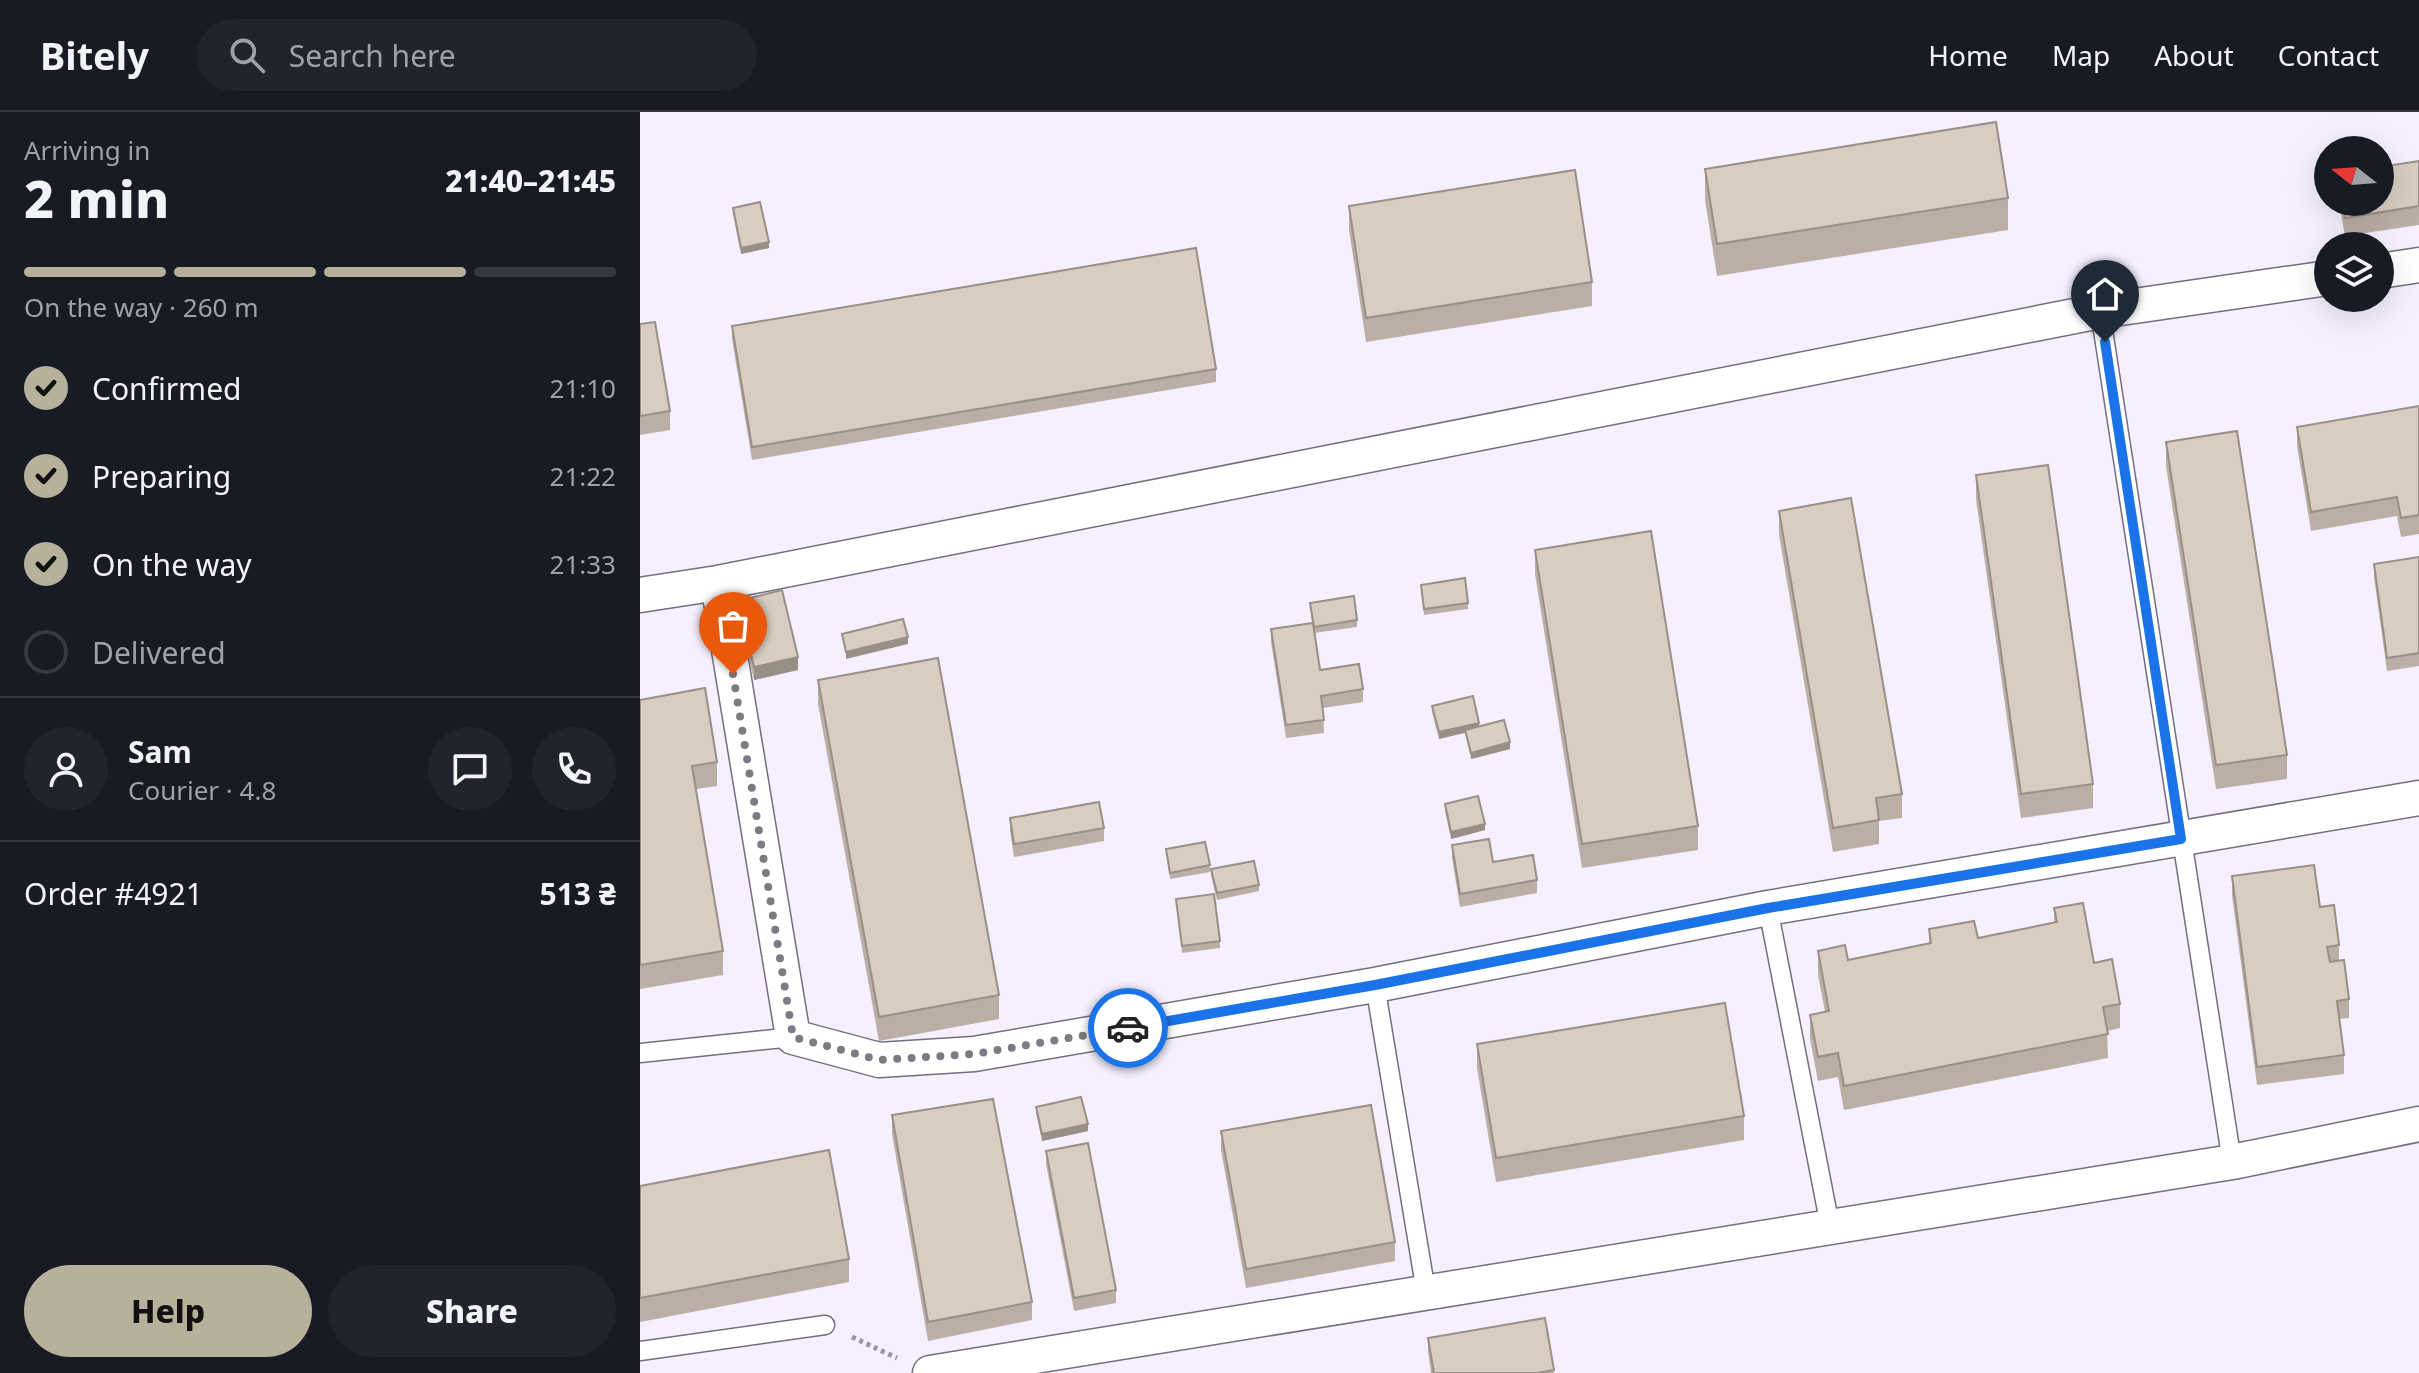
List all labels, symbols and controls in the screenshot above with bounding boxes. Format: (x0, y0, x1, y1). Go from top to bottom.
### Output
search box (197, 19, 757, 91)
text: Bitely (40, 29, 149, 81)
icon: search (225, 33, 269, 77)
text: Search here (289, 35, 456, 76)
text: Home (1928, 36, 2008, 74)
text: Map (2052, 36, 2110, 74)
text: About (2154, 36, 2234, 74)
text: Contact (2278, 36, 2379, 74)
text: Arriving in (24, 132, 150, 168)
north arrow (2314, 136, 2394, 216)
map controls (2314, 136, 2394, 312)
text: 21:40–21:45 (445, 160, 616, 201)
text: 2 min (24, 162, 169, 233)
button: layers (2314, 232, 2394, 312)
pin (2071, 260, 2139, 342)
icon: home (2083, 272, 2127, 316)
text: On the way · 260 m (24, 289, 258, 325)
icon: check (24, 366, 68, 410)
text: Confirmed (92, 368, 242, 409)
text: 21:10 (550, 370, 616, 406)
icon: check (24, 454, 68, 498)
text: Preparing (92, 456, 231, 497)
text: 21:22 (550, 458, 616, 494)
icon: check (24, 542, 68, 586)
text: On the way (92, 544, 252, 585)
text: 21:33 (550, 546, 616, 582)
pin (699, 592, 767, 674)
icon: bag (711, 604, 755, 648)
text: Delivered (92, 632, 226, 673)
button: person (24, 727, 108, 811)
button: chat (428, 727, 512, 811)
button: phone (532, 727, 616, 811)
text: Sam (128, 731, 192, 772)
text: Courier · 4.8 (128, 772, 276, 808)
text: Order #4921 (24, 873, 203, 914)
text: 513 ₴ (540, 873, 616, 914)
courier (1088, 988, 1168, 1068)
icon: car (1106, 1006, 1150, 1050)
button: Help (24, 1265, 312, 1357)
button: Share (328, 1265, 616, 1357)

